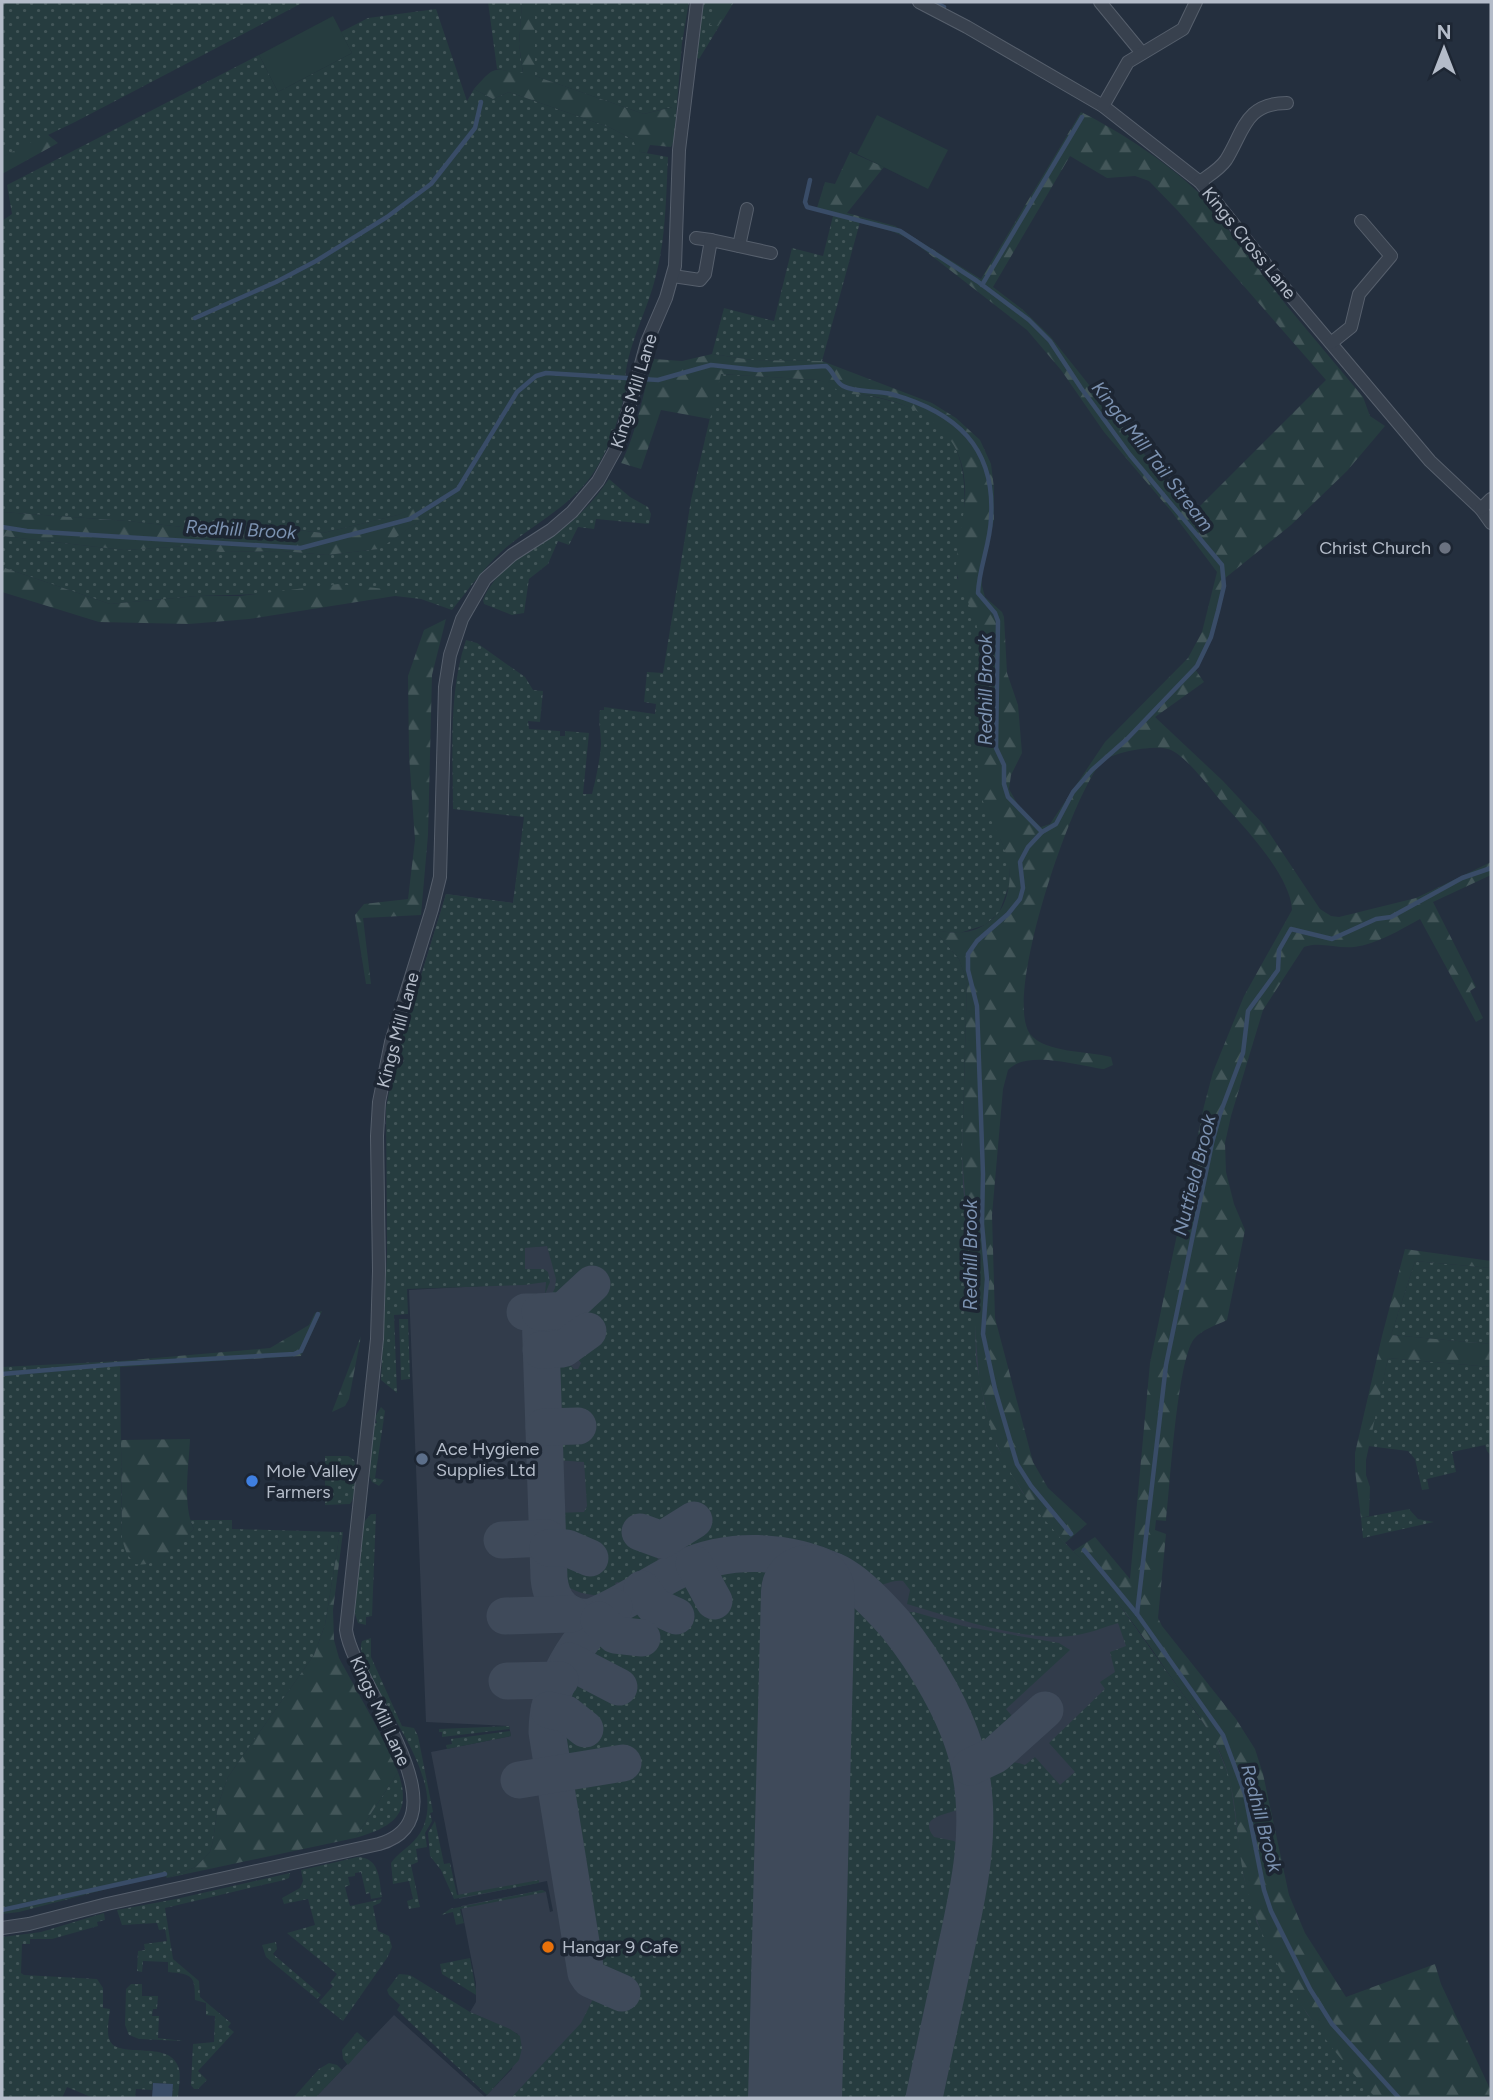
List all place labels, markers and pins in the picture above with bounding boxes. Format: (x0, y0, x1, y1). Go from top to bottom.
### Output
place label: Christ Church (1319, 537, 1431, 559)
marker: Christ Church (1437, 540, 1453, 556)
place label: Ace Hygiene Supplies Ltd (436, 1438, 539, 1481)
marker: Ace Hygiene Supplies Ltd (414, 1451, 430, 1467)
place label: Mole Valley Farmers (266, 1460, 358, 1503)
marker: Mole Valley Farmers (244, 1473, 260, 1489)
place label: Hangar 9 Cafe (562, 1936, 678, 1958)
marker: Hangar 9 Cafe (540, 1939, 556, 1955)

